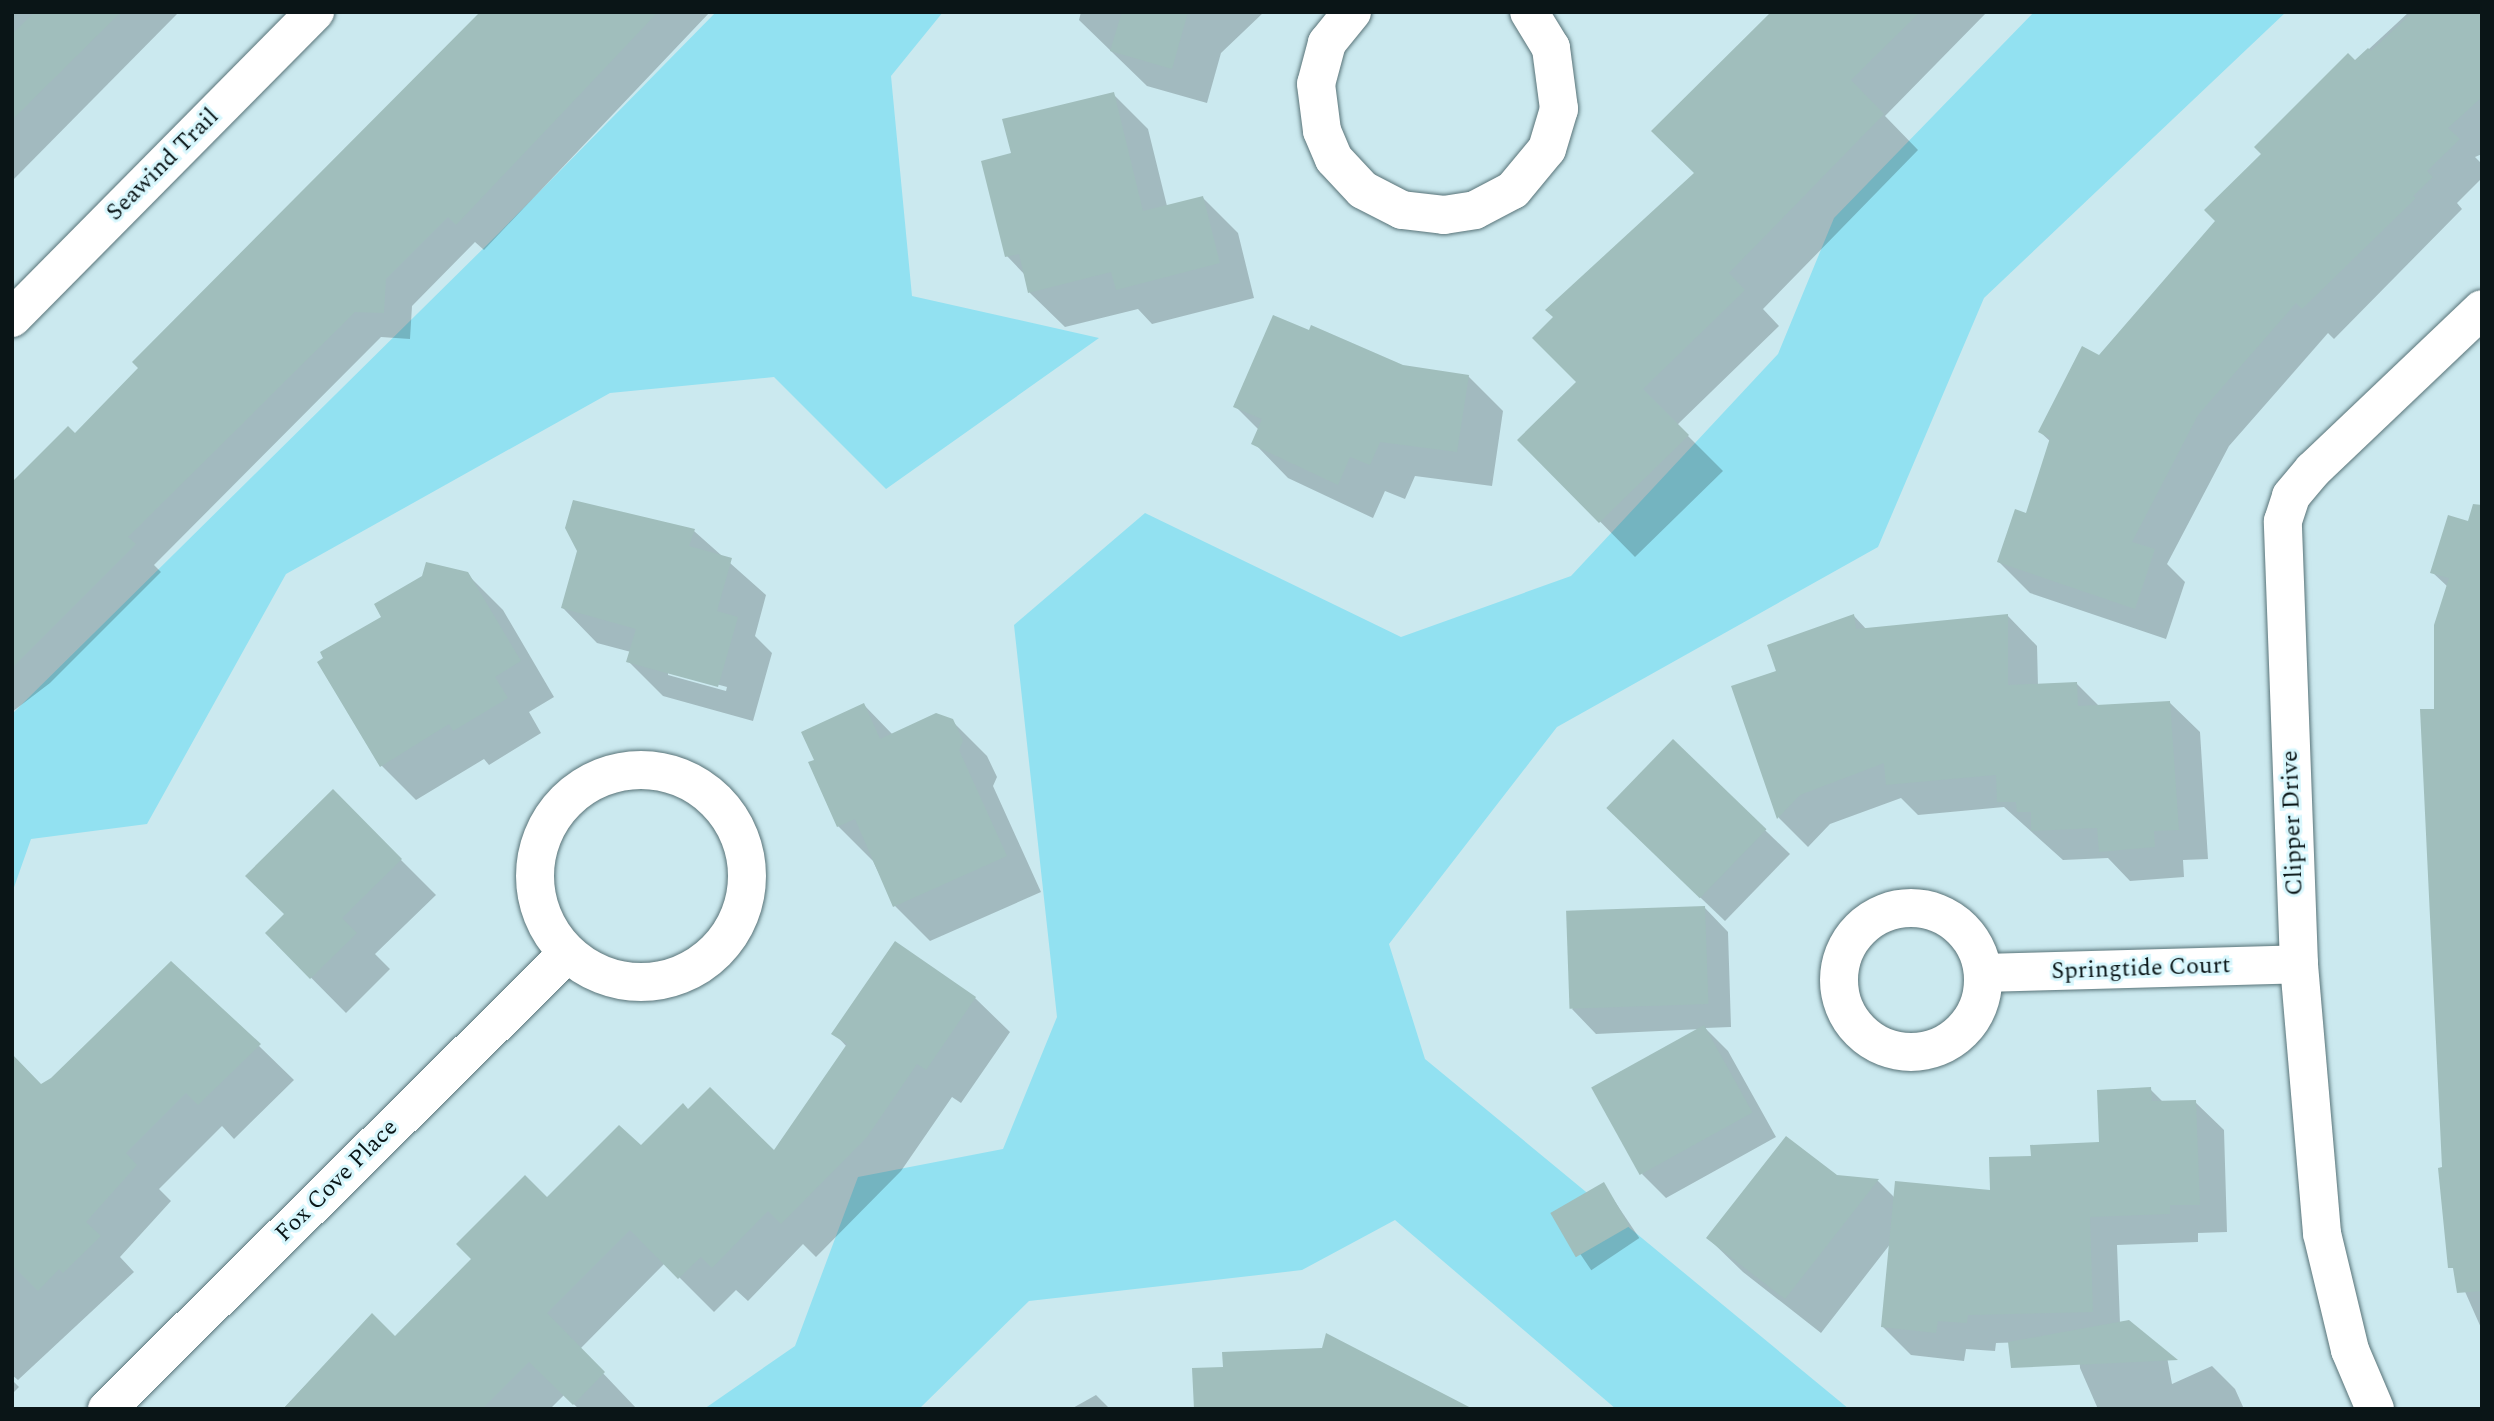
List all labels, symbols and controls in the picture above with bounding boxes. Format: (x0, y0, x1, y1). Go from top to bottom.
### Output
street label: Seawind Trail (101, 103, 225, 227)
street label: Clipper Drive (2276, 750, 2310, 896)
street label: Springtide Court (2051, 951, 2231, 987)
street label: Fox Cove Place (270, 1114, 404, 1248)

